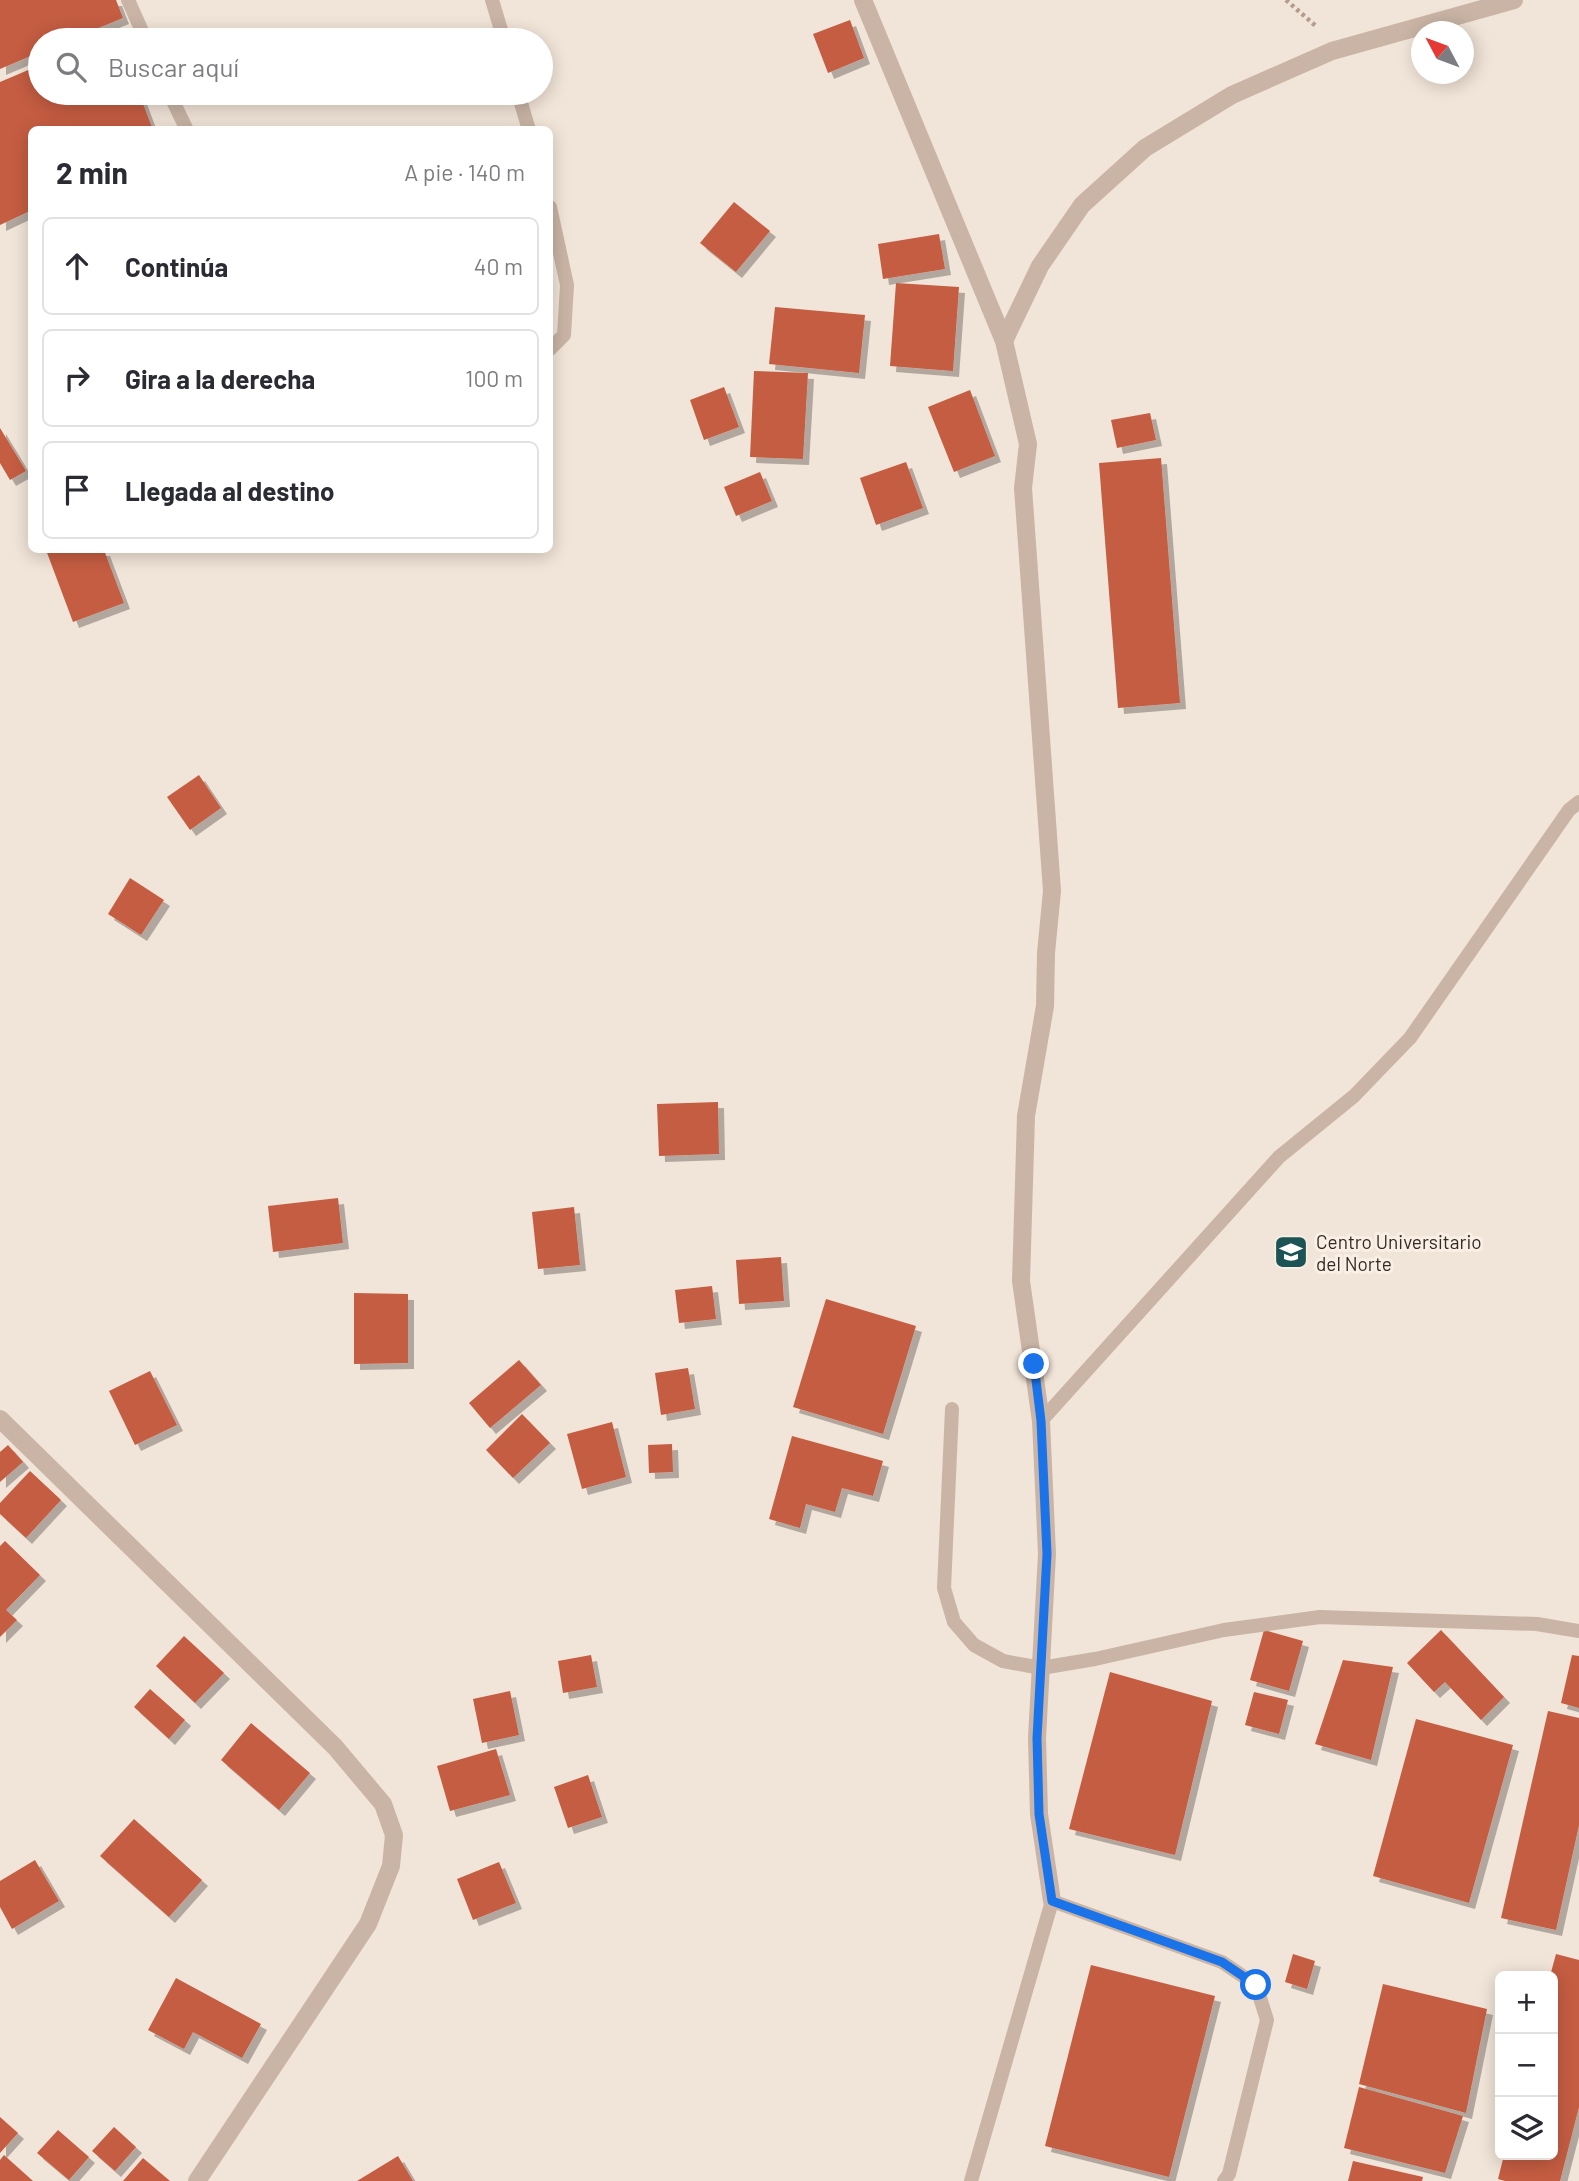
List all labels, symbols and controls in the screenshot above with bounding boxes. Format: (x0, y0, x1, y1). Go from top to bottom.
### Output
north arrow (1411, 21, 1474, 84)
search box (28, 28, 553, 105)
icon: search (52, 48, 90, 86)
text: Buscar aquí (108, 51, 239, 82)
text: 2 min (56, 154, 128, 190)
text: A pie · 140 m (404, 158, 525, 186)
icon: ahead (58, 247, 96, 285)
text: Continúa (125, 251, 228, 282)
text: 40 m (474, 252, 523, 280)
icon: right (58, 359, 96, 397)
text: Gira a la derecha (125, 363, 315, 394)
text: 100 m (465, 364, 523, 392)
icon: arrive (58, 471, 96, 509)
text: Llegada al destino (125, 475, 334, 506)
place label: Centro Universitario del Norte (1316, 1230, 1482, 1275)
school or university icon: Centro Universitario del Norte (1272, 1233, 1310, 1271)
route end (1018, 1348, 1049, 1379)
route start (1240, 1969, 1271, 2000)
map controls (1495, 1971, 1558, 2160)
button: + (1495, 1971, 1558, 2034)
button: − (1495, 2034, 1558, 2097)
button: layers (1495, 2097, 1558, 2160)

